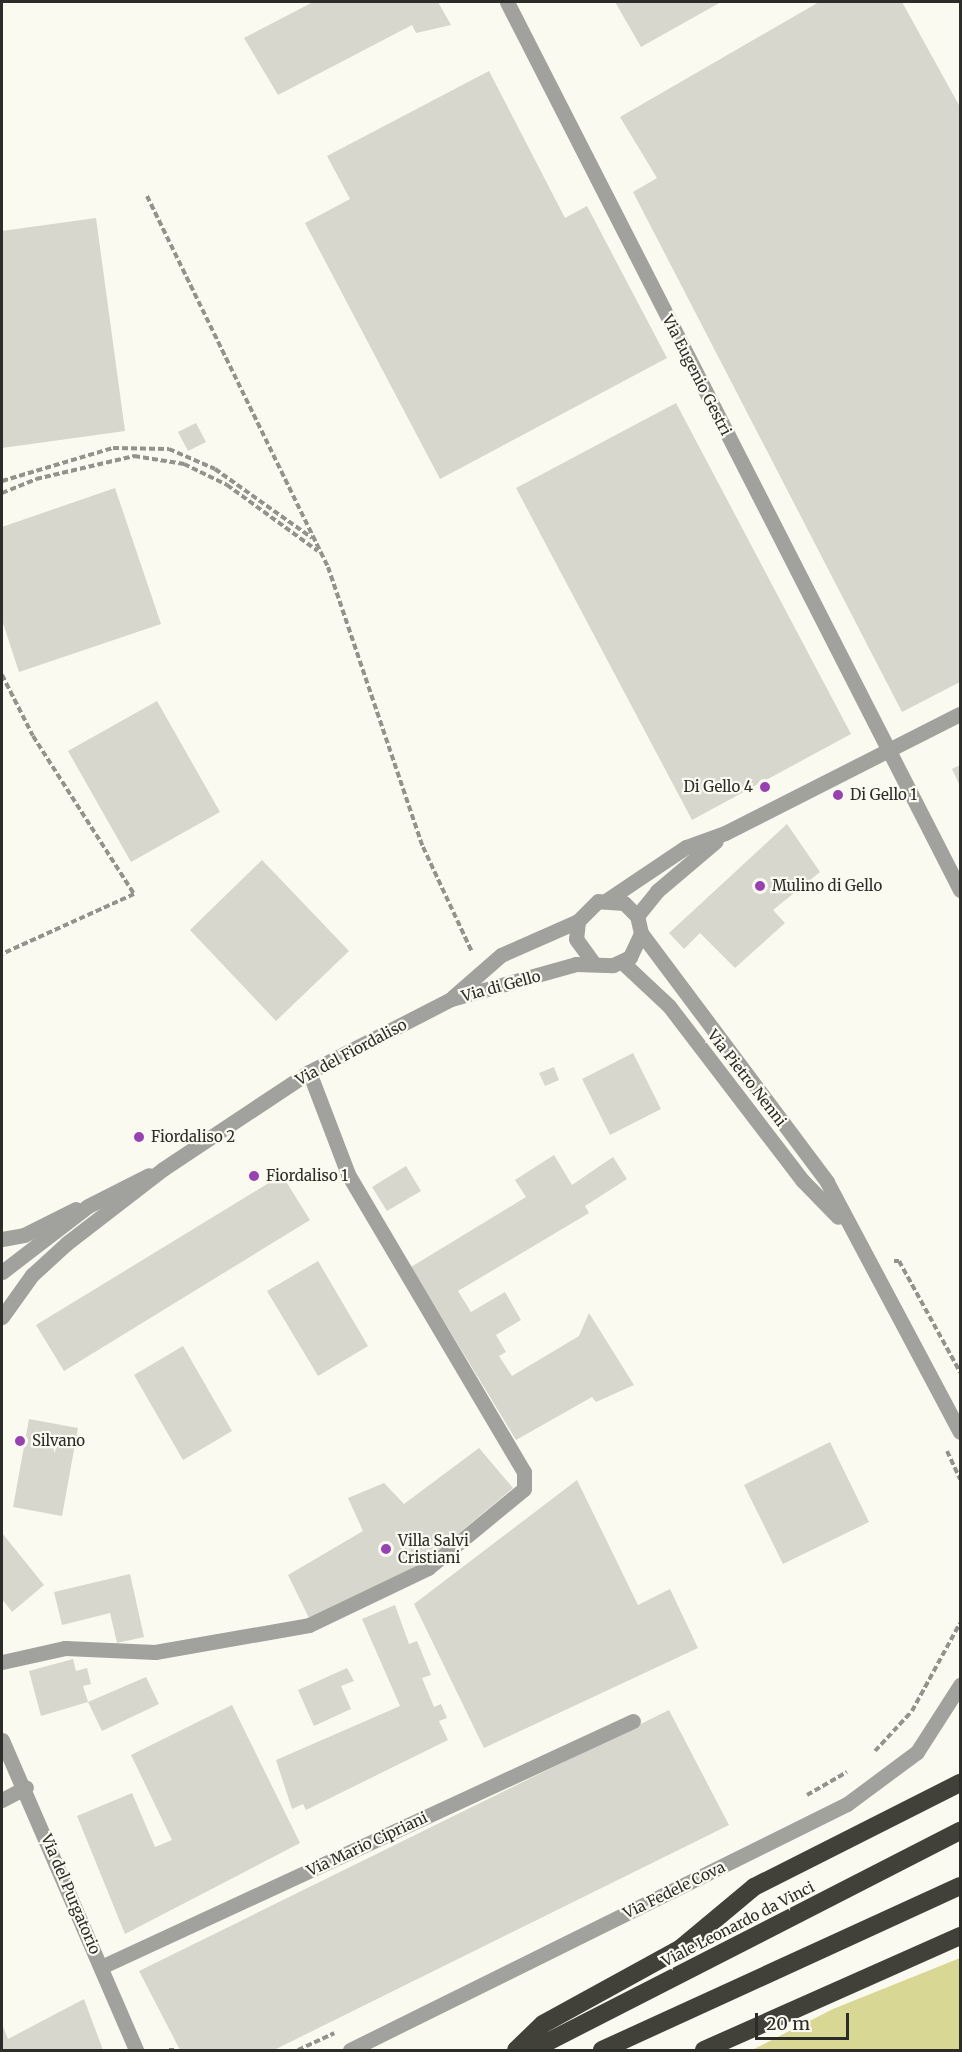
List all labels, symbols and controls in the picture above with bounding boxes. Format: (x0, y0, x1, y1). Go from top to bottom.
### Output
street label: Via Eugenio Gestri (659, 312, 735, 438)
place label: Di Gello 4 (683, 778, 753, 796)
marker: Di Gello 4 (758, 780, 772, 794)
place label: Di Gello 1 (850, 786, 917, 804)
marker: Di Gello 1 (831, 788, 845, 802)
place label: Mulino di Gello (772, 877, 882, 895)
marker: Mulino di Gello (753, 879, 767, 893)
street label: Via di Gello (460, 967, 542, 1005)
street label: Via del Fiordaliso (292, 1015, 410, 1089)
street label: Via Pietro Nenni (704, 1026, 790, 1130)
place label: Fiordaliso 2 (151, 1128, 235, 1146)
marker: Fiordaliso 2 (132, 1130, 146, 1144)
place label: Fiordaliso 1 (266, 1167, 348, 1185)
marker: Fiordaliso 1 (247, 1169, 261, 1183)
place label: Silvano (32, 1432, 85, 1450)
marker: Silvano (13, 1434, 27, 1448)
place label: Villa Salvi Cristiani (398, 1531, 469, 1566)
marker: Villa Salvi Cristiani (379, 1542, 393, 1556)
street label: Via Mario Cipriani (304, 1808, 430, 1880)
street label: Via del Purgatorio (38, 1831, 104, 1957)
street label: Via Fedele Cova (620, 1858, 728, 1922)
street label: Viale Leonardo da Vinci (659, 1878, 817, 1970)
scale bar (758, 2001, 852, 2039)
text: 20 m (766, 2012, 810, 2035)

